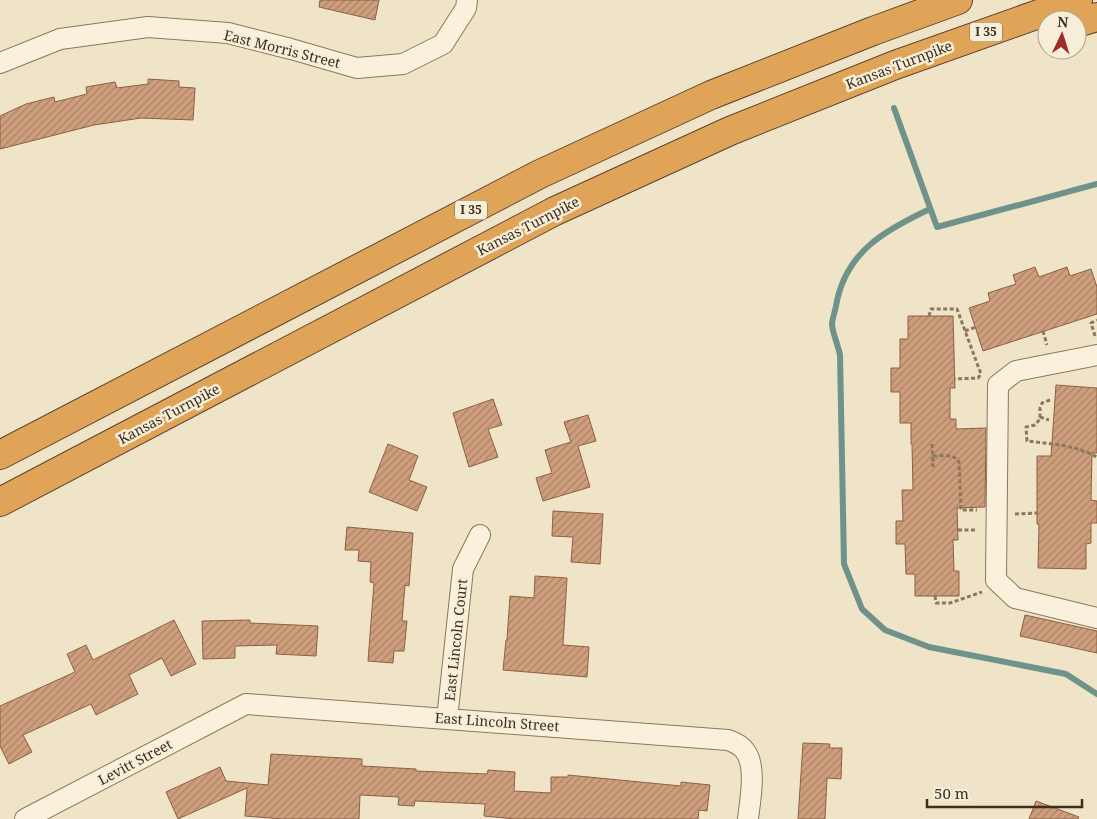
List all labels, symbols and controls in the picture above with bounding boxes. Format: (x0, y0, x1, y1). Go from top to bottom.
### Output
north arrow (1037, 10, 1087, 60)
text: N (1057, 12, 1069, 31)
road number: I 35 (970, 22, 1002, 42)
street label: East Morris Street (222, 25, 342, 72)
street label: Kansas Turnpike (843, 36, 955, 94)
street label: Kansas Turnpike (473, 192, 582, 260)
road number: I 35 (455, 200, 487, 220)
street label: Kansas Turnpike (115, 379, 223, 448)
street label: East Lincoln Court (440, 578, 471, 702)
street label: East Lincoln Street (434, 708, 560, 735)
street label: Levitt Street (94, 734, 175, 789)
scale bar (927, 776, 1082, 808)
text: 50 m (934, 783, 969, 803)

